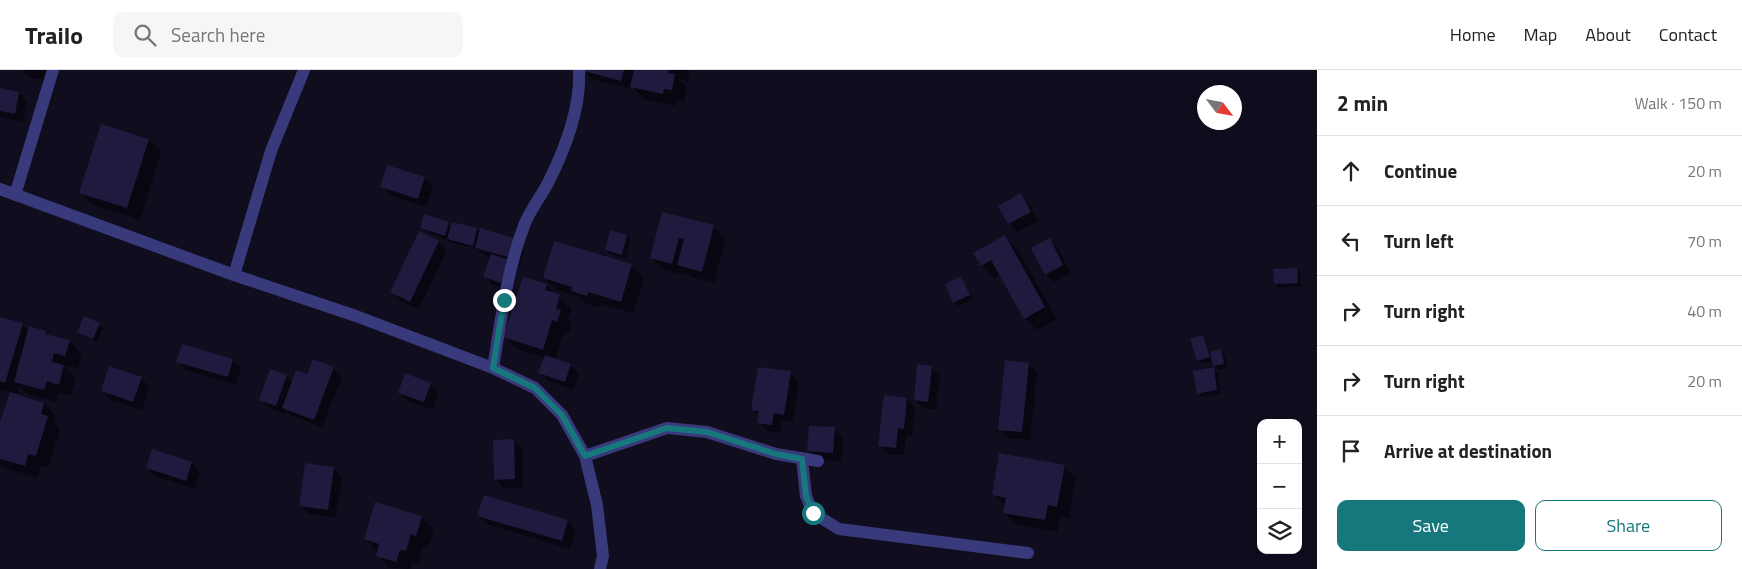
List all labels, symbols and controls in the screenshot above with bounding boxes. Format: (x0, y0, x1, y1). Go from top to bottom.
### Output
search box (113, 12, 463, 57)
text: Trailo (25, 17, 83, 53)
text: Search here (171, 20, 265, 49)
icon: search (131, 21, 159, 49)
text: Home (1450, 21, 1496, 48)
text: Map (1524, 21, 1557, 48)
text: About (1585, 21, 1631, 48)
text: Contact (1659, 21, 1717, 48)
north arrow (1197, 85, 1242, 130)
text: 2 min (1337, 87, 1388, 119)
text: Walk · 150 m (1634, 91, 1722, 115)
text: Continue (1384, 156, 1457, 185)
icon: ahead (1337, 157, 1365, 185)
text: 20 m (1687, 159, 1722, 183)
text: Turn left (1384, 226, 1454, 255)
icon: left (1337, 227, 1365, 255)
text: 70 m (1687, 229, 1722, 253)
route end (493, 289, 516, 312)
text: Turn right (1384, 296, 1465, 325)
icon: right (1337, 297, 1365, 325)
text: 40 m (1687, 299, 1722, 323)
text: Turn right (1384, 366, 1465, 395)
icon: right (1337, 367, 1365, 395)
text: 20 m (1687, 369, 1722, 393)
map controls (1257, 419, 1302, 554)
button: + (1257, 419, 1302, 464)
text: Arrive at destination (1384, 436, 1552, 465)
icon: arrive (1337, 437, 1365, 465)
button: − (1257, 464, 1302, 509)
button: Save (1337, 500, 1525, 551)
button: Share (1535, 500, 1722, 551)
route start (802, 502, 825, 525)
button: layers (1257, 509, 1302, 554)

